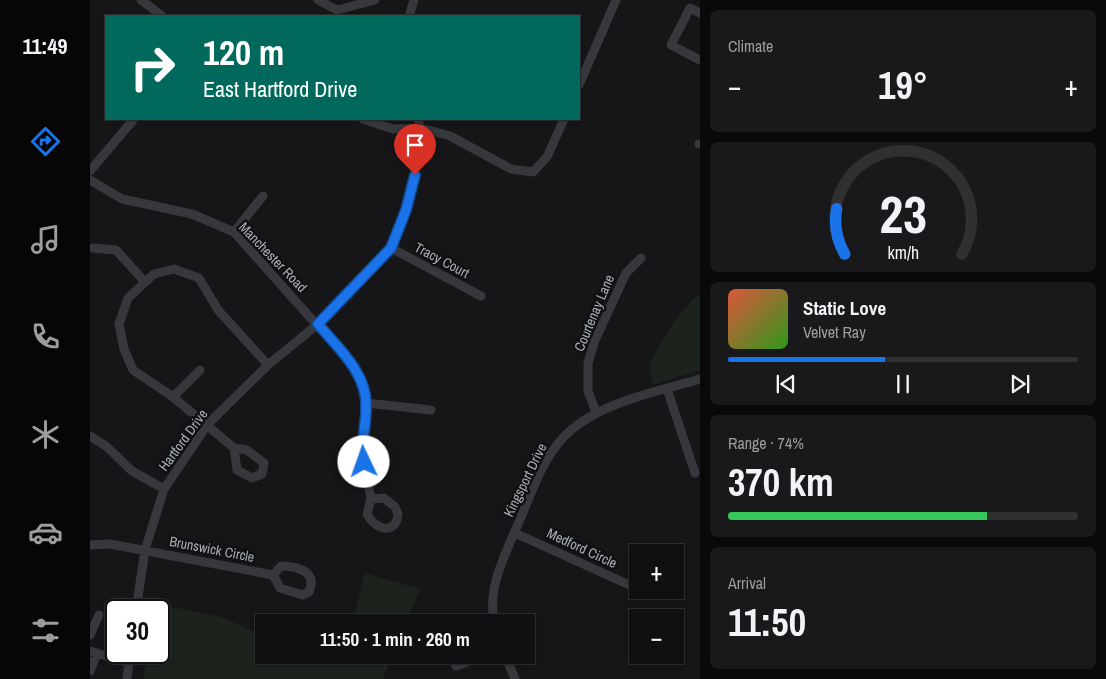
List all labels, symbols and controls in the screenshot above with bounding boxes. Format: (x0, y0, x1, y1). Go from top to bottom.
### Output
text: 120 m (203, 29, 284, 76)
text: 11:49 (22, 31, 68, 61)
icon: right (120, 35, 185, 100)
text: Climate (728, 35, 773, 57)
text: 19° (878, 60, 928, 111)
text: − (728, 67, 741, 105)
text: + (1065, 67, 1078, 105)
text: East Hartford Drive (203, 74, 357, 104)
icon: directions (28, 124, 63, 159)
pin (394, 124, 436, 175)
icon: arrive (401, 131, 429, 159)
text: 23 (879, 179, 927, 249)
street label: Manchester Road (235, 218, 311, 296)
icon: music (28, 222, 63, 257)
street label: Tracy Court (411, 238, 473, 282)
text: km/h (887, 241, 919, 265)
street label: Courtenay Lane (570, 272, 618, 354)
text: Static Love (803, 295, 886, 321)
icon: phone (28, 319, 63, 354)
text: Velvet Ray (803, 321, 866, 343)
icon: previous (772, 370, 800, 398)
icon: pause (889, 370, 917, 398)
icon: next (1006, 370, 1034, 398)
street label: Hartford Drive (155, 406, 211, 474)
icon: climate (28, 417, 63, 452)
text: Range · 74% (728, 432, 804, 454)
position arrow (337, 435, 389, 487)
street label: Kingsport Drive (499, 440, 551, 520)
text: 370 km (728, 457, 834, 508)
icon: car (28, 515, 63, 550)
street label: Medford Circle (544, 524, 620, 572)
street label: Brunswick Circle (168, 532, 256, 566)
map controls (629, 544, 684, 664)
button: + (629, 544, 684, 599)
text: Arrival (728, 572, 766, 594)
text: 11:50 (728, 597, 806, 648)
speed limit sign: 30 (105, 599, 170, 664)
button: − (629, 609, 684, 664)
icon: filters (28, 613, 63, 648)
text: 11:50 · 1 min · 260 m (320, 626, 470, 652)

